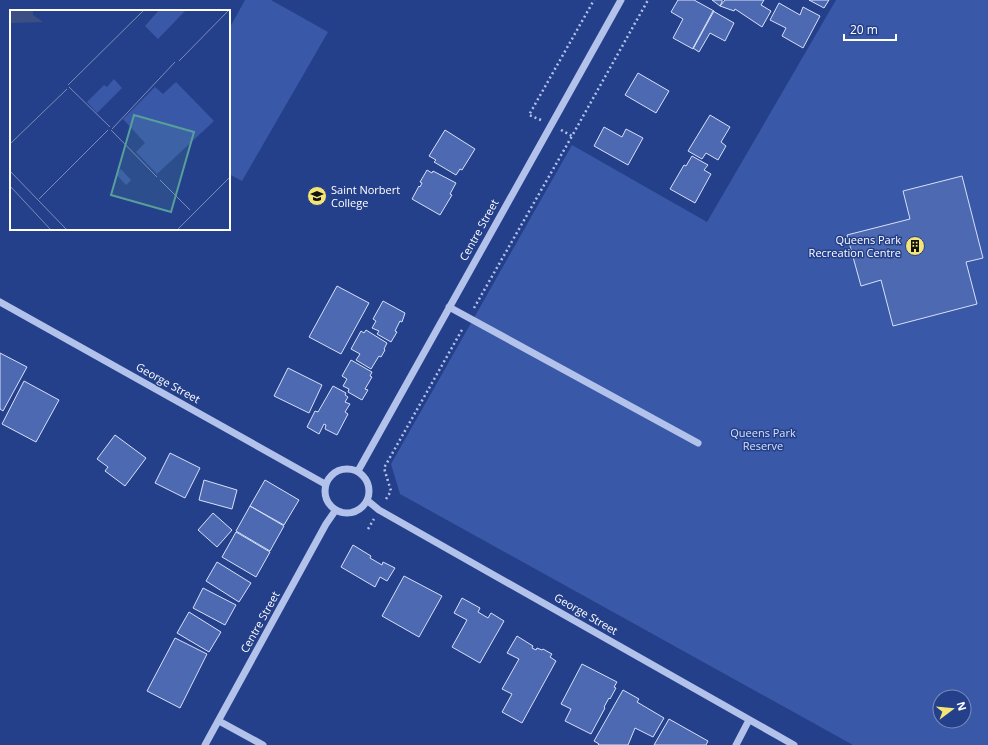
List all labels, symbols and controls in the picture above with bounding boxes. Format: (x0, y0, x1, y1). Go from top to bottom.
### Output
inset map (10, 10, 230, 230)
scale bar (844, 16, 896, 42)
text: 20 m (850, 21, 878, 38)
place label: Saint Norbert College (331, 182, 400, 210)
school or university icon: Saint Norbert College (306, 185, 328, 207)
street label: Centre Street (456, 196, 502, 263)
place label: Queens Park Recreation Centre (809, 232, 901, 260)
building icon: Queens Park Recreation Centre (904, 235, 926, 257)
street label: George Street (134, 359, 203, 406)
park label: Queens Park Reserve (730, 425, 796, 453)
street label: Centre Street (237, 588, 283, 655)
street label: George Street (552, 589, 621, 638)
north arrow (932, 689, 972, 729)
text: N (954, 700, 971, 712)

